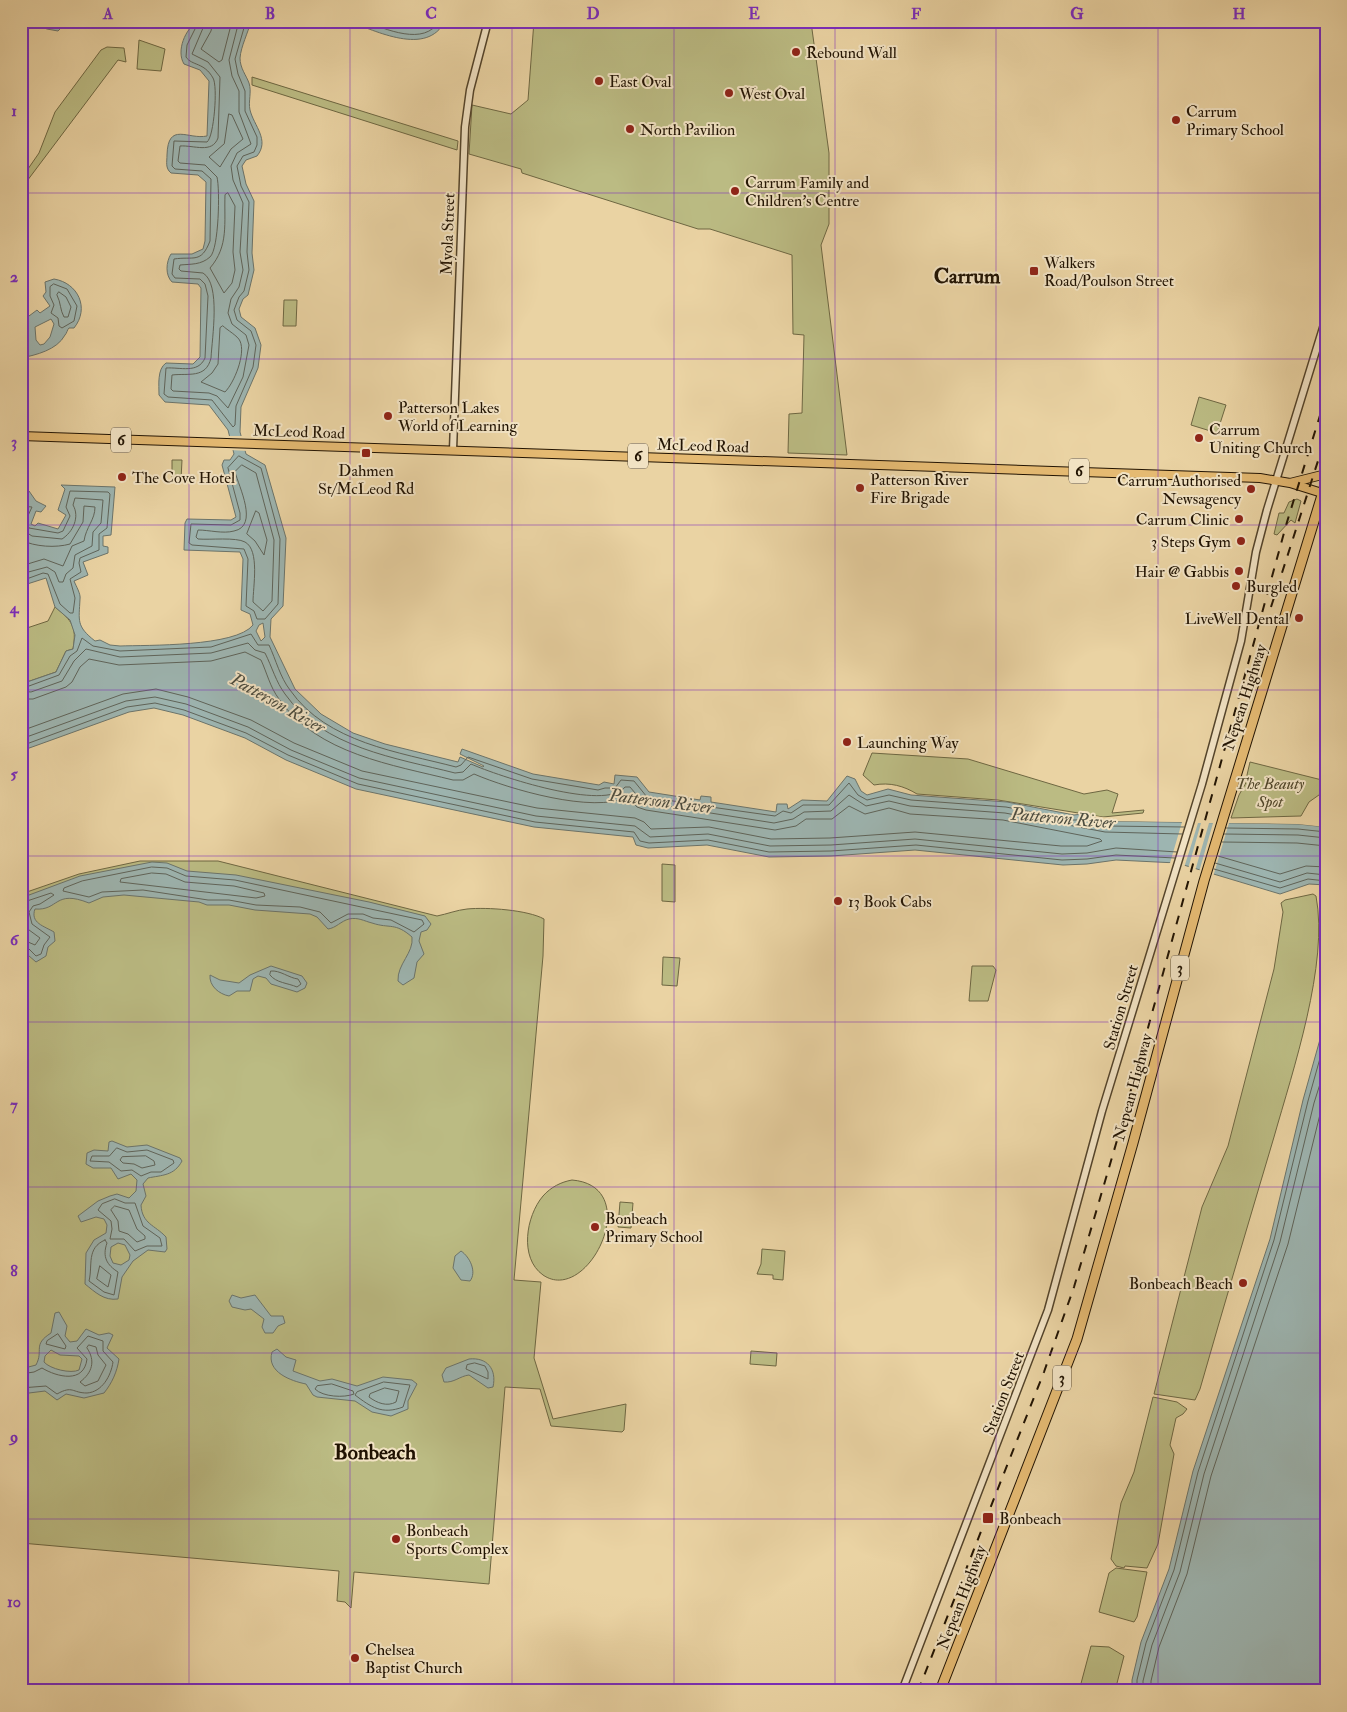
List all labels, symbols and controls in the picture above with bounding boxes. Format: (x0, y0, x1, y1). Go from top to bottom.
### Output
text: A (102, 4, 114, 24)
text: B (265, 4, 275, 24)
text: C (425, 4, 437, 24)
text: D (586, 4, 600, 24)
text: E (748, 4, 760, 24)
text: F (911, 4, 921, 24)
text: G (1070, 4, 1084, 24)
text: H (1232, 4, 1246, 24)
place label: Rebound Wall (806, 43, 897, 63)
marker: Rebound Wall (790, 46, 802, 58)
place label: East Oval (609, 72, 672, 92)
marker: East Oval (593, 75, 605, 87)
place label: West Oval (738, 84, 805, 104)
marker: West Oval (723, 87, 735, 99)
text: 1 (11, 101, 17, 121)
place label: Carrum Primary School (1186, 102, 1284, 140)
marker: Carrum Primary School (1170, 114, 1182, 126)
place label: North Pavilion (640, 120, 735, 140)
marker: North Pavilion (624, 123, 636, 135)
place label: Carrum Family and Children's Centre (745, 173, 869, 211)
marker: Carrum Family and Children's Centre (729, 185, 741, 197)
street label: Myola Street (437, 193, 459, 276)
place label: Walkers Road/Poulson Street (1043, 253, 1174, 291)
district label: Carrum (934, 263, 1001, 290)
marker: Walkers Road/Poulson Street (1028, 265, 1040, 277)
text: 2 (10, 267, 18, 287)
place label: Patterson Lakes World of Learning (397, 398, 519, 436)
marker: Patterson Lakes World of Learning (382, 410, 394, 422)
street label: McLeod Road (253, 420, 346, 444)
place label: Carrum Uniting Church (1209, 420, 1313, 458)
road number: 6 (111, 428, 131, 452)
text: 3 (11, 432, 17, 452)
marker: Carrum Uniting Church (1193, 432, 1205, 444)
street label: McLeod Road (657, 434, 750, 458)
road number: 6 (628, 444, 648, 468)
marker: Dahmen St/McLeod Rd (360, 447, 372, 459)
road number: 6 (1069, 458, 1089, 484)
place label: Dahmen St/McLeod Rd (318, 461, 414, 499)
place label: The Cove Hotel (132, 468, 235, 488)
place label: Patterson River Fire Brigade (870, 470, 968, 508)
marker: The Cove Hotel (116, 471, 128, 483)
place label: Carrum Authorised Newsagency (1117, 471, 1242, 509)
marker: Patterson River Fire Brigade (854, 482, 866, 494)
marker: Carrum Authorised Newsagency (1245, 483, 1257, 495)
place label: Carrum Clinic (1136, 510, 1230, 530)
marker: Carrum Clinic (1233, 513, 1245, 525)
place label: 3 Steps Gym (1151, 532, 1232, 553)
marker: 3 Steps Gym (1235, 535, 1247, 547)
place label: Hair @ Gabbis (1135, 562, 1229, 582)
marker: Hair @ Gabbis (1233, 565, 1245, 577)
place label: Burgled (1246, 577, 1297, 597)
marker: Burgled (1230, 580, 1242, 592)
text: 4 (9, 598, 20, 618)
place label: LiveWell Dental (1185, 609, 1289, 629)
marker: LiveWell Dental (1293, 612, 1305, 624)
street label: Nepean Highway (1218, 641, 1273, 753)
water label: Patterson River (225, 667, 330, 740)
place label: Launching Way (857, 733, 960, 753)
marker: Launching Way (841, 736, 853, 748)
text: 5 (10, 764, 18, 784)
park label: The Beauty Spot (1236, 774, 1305, 812)
water label: Patterson River (607, 784, 716, 819)
water label: Patterson River (1009, 802, 1117, 835)
place label: 13 Book Cabs (848, 892, 932, 912)
marker: 13 Book Cabs (832, 895, 844, 907)
text: 6 (10, 930, 20, 950)
road number: 3 (1171, 956, 1189, 980)
street label: Station Street (1099, 962, 1143, 1052)
street label: Nepean Highway (1109, 1030, 1158, 1143)
text: 7 (10, 1095, 18, 1115)
place label: Bonbeach Primary School (605, 1209, 703, 1247)
marker: Bonbeach Primary School (589, 1221, 601, 1233)
text: 8 (10, 1261, 18, 1281)
place label: Bonbeach Beach (1129, 1274, 1234, 1294)
marker: Bonbeach Beach (1237, 1277, 1249, 1289)
street label: Station Street (979, 1349, 1029, 1438)
road number: 3 (1053, 1366, 1071, 1390)
text: 9 (8, 1427, 18, 1447)
district label: Bonbeach (334, 1439, 416, 1466)
place label: Bonbeach (999, 1509, 1062, 1529)
marker: Bonbeach (981, 1511, 995, 1525)
place label: Bonbeach Sports Complex (406, 1521, 508, 1560)
marker: Bonbeach Sports Complex (390, 1533, 402, 1545)
street label: Nepean Highway (933, 1541, 992, 1653)
text: 10 (7, 1592, 21, 1612)
place label: Chelsea Baptist Church (365, 1640, 463, 1679)
marker: Chelsea Baptist Church (349, 1652, 361, 1664)

